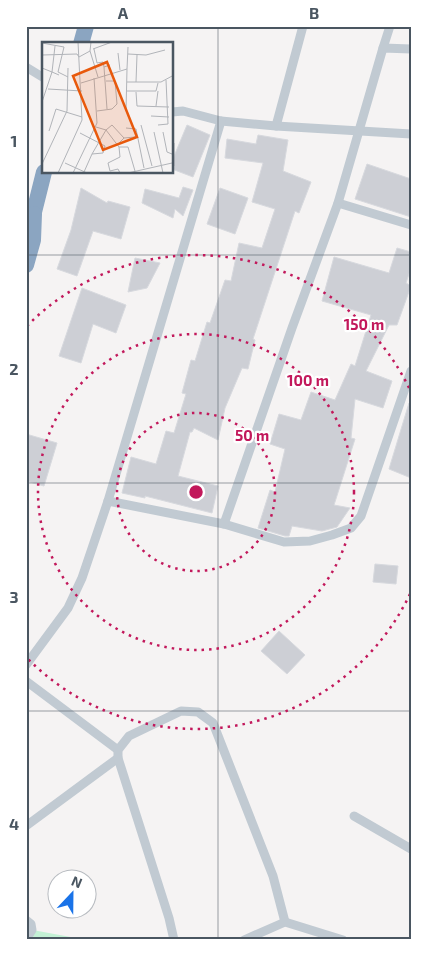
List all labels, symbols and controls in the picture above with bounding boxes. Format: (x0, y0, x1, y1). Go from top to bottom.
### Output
text: A (118, 3, 129, 22)
text: B (309, 3, 319, 22)
inset map (42, 42, 174, 174)
text: 1 (11, 131, 17, 150)
text: 150 m (344, 315, 384, 333)
text: 2 (9, 359, 19, 378)
text: 100 m (287, 371, 329, 389)
text: 50 m (235, 426, 269, 444)
centre of rings (187, 483, 205, 501)
text: 3 (9, 587, 19, 606)
text: 4 (9, 814, 19, 833)
north arrow (48, 868, 98, 918)
text: N (69, 872, 85, 891)

